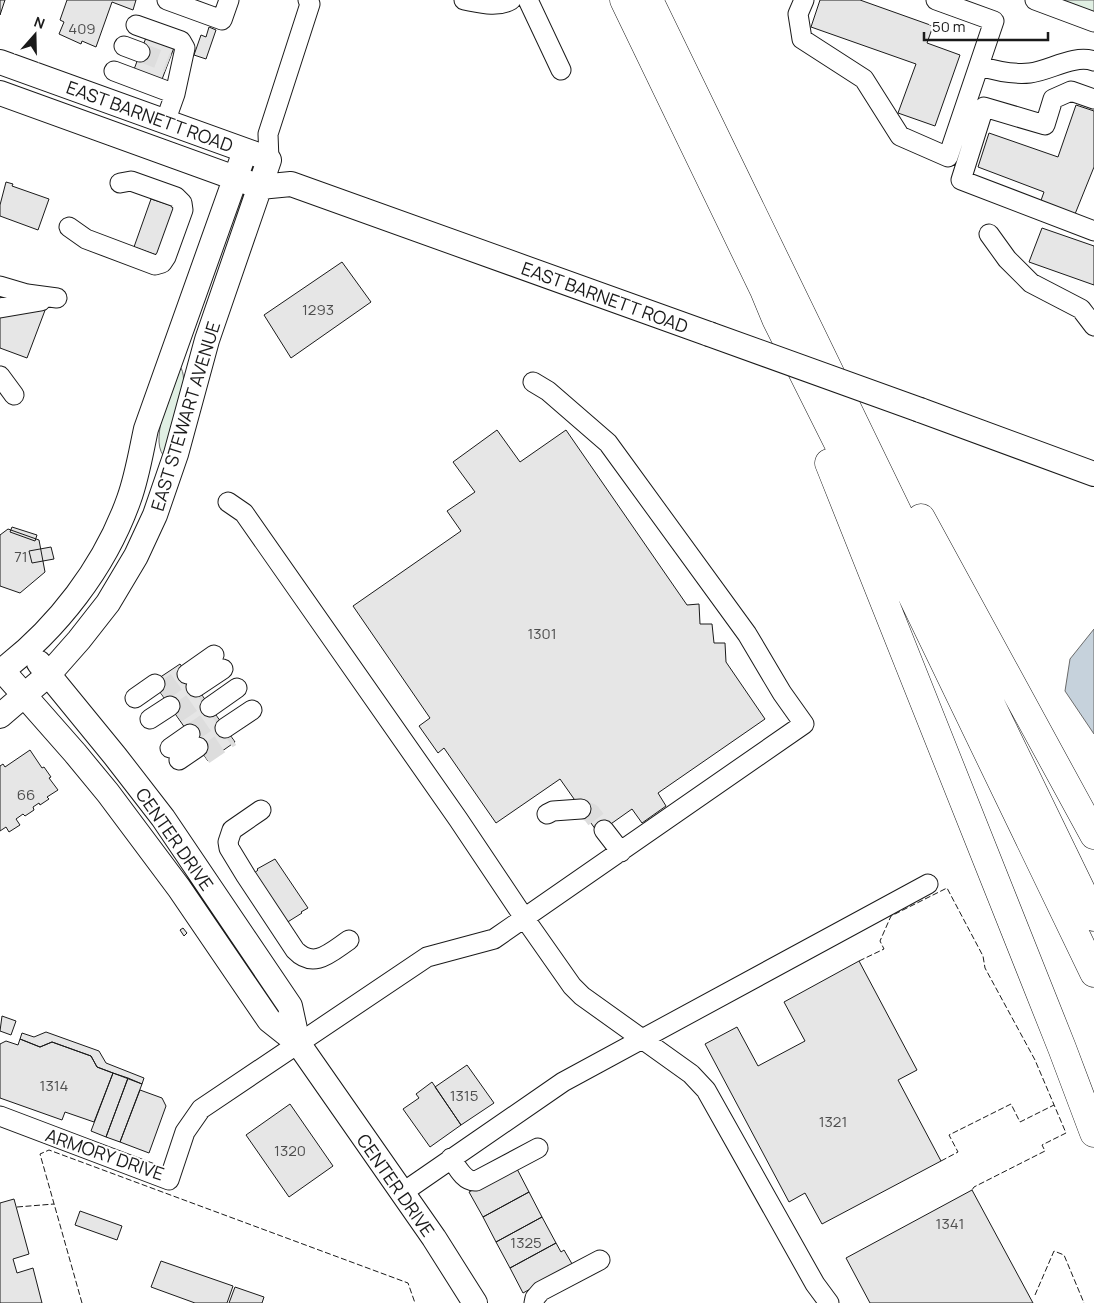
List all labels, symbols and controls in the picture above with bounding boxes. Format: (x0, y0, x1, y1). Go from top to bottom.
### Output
north arrow (10, 10, 60, 60)
scale bar (924, 10, 1048, 42)
text: N (32, 12, 48, 33)
text: 50 m (932, 16, 966, 37)
house number: 409 (68, 18, 96, 39)
street label: EAST BARNETT ROAD (63, 75, 237, 157)
street label: EAST BARNETT ROAD (518, 256, 692, 338)
house number: 1293 (302, 299, 334, 320)
street label: EAST STEWART AVENUE (145, 318, 225, 514)
house number: 71 (14, 546, 28, 567)
house number: 1301 (527, 623, 557, 644)
street label: CENTER DRIVE (131, 783, 219, 895)
house number: 66 (17, 784, 35, 805)
house number: 1314 (40, 1075, 69, 1096)
house number: 1315 (450, 1085, 478, 1106)
house number: 1321 (819, 1111, 847, 1132)
street label: ARMORY DRIVE (43, 1123, 167, 1185)
street label: CENTER DRIVE (352, 1129, 440, 1241)
house number: 1320 (274, 1140, 306, 1161)
house number: 1341 (936, 1213, 964, 1234)
house number: 1325 (510, 1232, 542, 1253)

